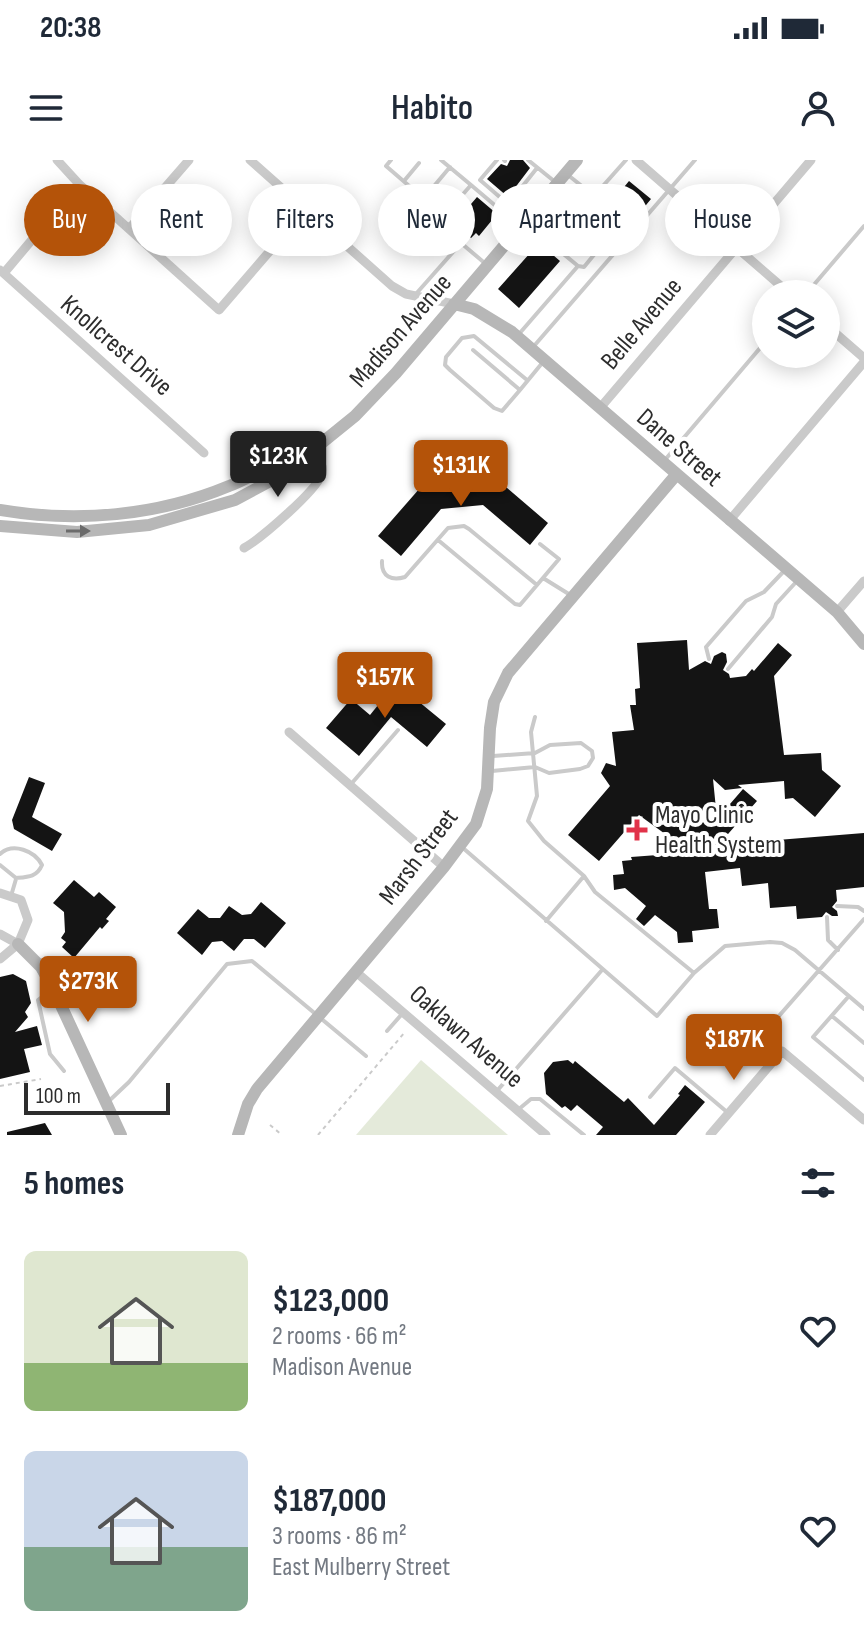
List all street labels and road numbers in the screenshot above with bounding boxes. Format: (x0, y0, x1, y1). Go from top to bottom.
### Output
street label: Madison Avenue (343, 268, 459, 394)
street label: Belle Avenue (595, 272, 689, 376)
street label: Knollcrest Drive (54, 289, 178, 403)
street label: Dane Street (630, 402, 728, 494)
street label: Marsh Street (373, 803, 465, 911)
street label: Oaklawn Avenue (403, 979, 529, 1095)

